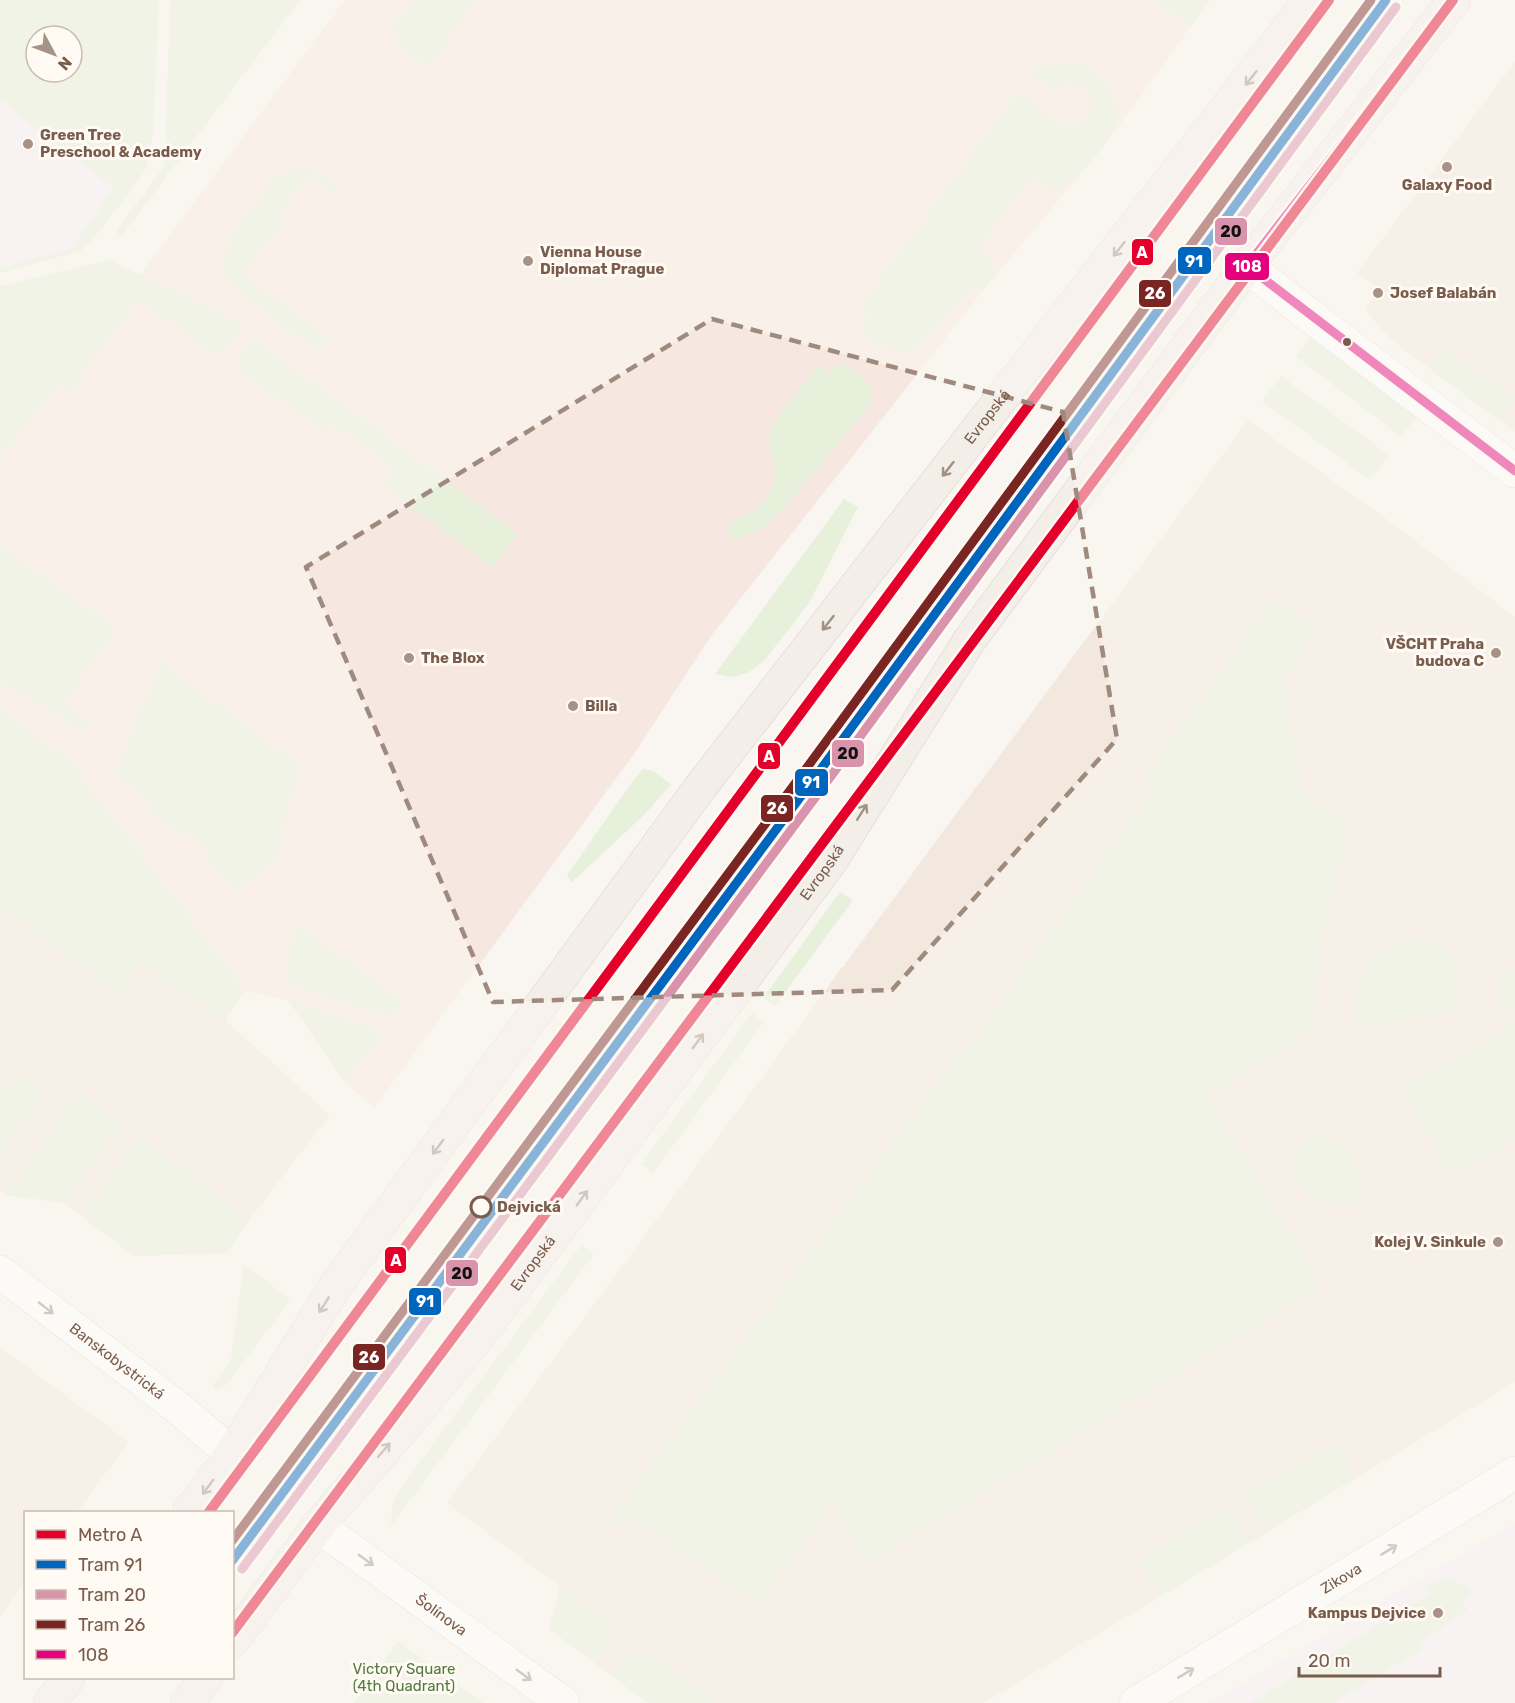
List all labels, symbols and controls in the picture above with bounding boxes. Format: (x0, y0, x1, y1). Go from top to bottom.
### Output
north arrow (24, 24, 84, 84)
text: N (54, 53, 76, 74)
one-way arrow (1245, 69, 1257, 85)
place label: Green Tree Preschool & Academy (40, 126, 202, 161)
marker: Green Tree Preschool & Academy (21, 137, 35, 151)
marker: Galaxy Food (1440, 160, 1454, 174)
place label: Galaxy Food (1402, 176, 1492, 194)
line badge: 20 (1214, 217, 1248, 246)
text: 20 (1220, 222, 1242, 241)
line badge: A (1131, 238, 1154, 266)
one-way arrow (1112, 240, 1125, 256)
place label: Vienna House Diplomat Prague (540, 243, 664, 278)
text: A (1136, 243, 1148, 262)
line badge: 91 (1177, 246, 1212, 275)
text: 91 (1185, 252, 1203, 271)
line badge: 108 (1224, 252, 1270, 281)
marker: Vienna House Diplomat Prague (521, 254, 535, 268)
text: 108 (1232, 257, 1262, 276)
line badge: 26 (1138, 279, 1172, 308)
text: 26 (1145, 284, 1165, 303)
place label: Josef Balabán (1390, 284, 1496, 302)
marker: Josef Balabán (1371, 286, 1385, 300)
unlabelled marker (1341, 336, 1353, 348)
street label: Evropská (961, 386, 1014, 448)
one-way arrow (941, 461, 954, 477)
one-way arrow (821, 614, 834, 630)
place label: VŠCHT Praha budova C (1386, 635, 1484, 670)
marker: VŠCHT Praha budova C (1489, 646, 1503, 660)
place label: The Blox (421, 649, 485, 667)
marker: The Blox (402, 651, 416, 665)
place label: Billa (585, 697, 617, 715)
marker: Billa (566, 699, 580, 713)
line badge: 20 (831, 739, 865, 768)
line badge: A (757, 742, 781, 770)
text: 20 (837, 744, 859, 763)
text: A (763, 747, 775, 766)
line badge: 91 (794, 768, 829, 797)
text: 91 (802, 773, 820, 792)
line badge: 26 (760, 794, 794, 823)
text: 26 (767, 799, 787, 818)
one-way arrow (856, 804, 868, 821)
street label: Evropská (796, 842, 848, 904)
one-way arrow (692, 1033, 704, 1049)
one-way arrow (432, 1139, 444, 1155)
one-way arrow (576, 1190, 589, 1206)
marker: Dejvická (470, 1196, 492, 1218)
place label: Dejvická (497, 1198, 561, 1216)
street label: Evropská (507, 1232, 559, 1294)
place label: Kolej V. Sinkule (1374, 1233, 1486, 1251)
marker: Kolej V. Sinkule (1491, 1235, 1505, 1249)
line badge: A (384, 1246, 407, 1274)
text: A (390, 1251, 402, 1270)
line badge: 20 (445, 1259, 479, 1287)
text: 20 (451, 1264, 473, 1283)
line badge: 91 (408, 1287, 442, 1316)
text: 91 (416, 1292, 434, 1311)
one-way arrow (317, 1296, 329, 1313)
one-way arrow (38, 1301, 54, 1314)
street label: Banskobystrická (66, 1319, 168, 1403)
line badge: 26 (352, 1343, 386, 1371)
text: 26 (359, 1348, 379, 1367)
one-way arrow (377, 1443, 391, 1458)
one-way arrow (201, 1479, 214, 1495)
legend (24, 1511, 234, 1679)
text: Metro A (78, 1524, 142, 1546)
one-way arrow (1380, 1544, 1397, 1556)
text: Tram 91 (78, 1554, 142, 1576)
one-way arrow (357, 1554, 373, 1566)
street label: Zikova (1317, 1559, 1365, 1598)
text: Tram 20 (78, 1584, 146, 1606)
street label: Šolínova (412, 1590, 470, 1640)
place label: Kampus Dejvice (1308, 1604, 1426, 1622)
marker: Kampus Dejvice (1431, 1606, 1445, 1620)
text: Tram 26 (78, 1614, 146, 1636)
scale bar (1299, 1640, 1440, 1678)
text: 108 (78, 1644, 109, 1666)
text: 20 m (1308, 1650, 1350, 1672)
park label: Victory Square (4th Quadrant) (353, 1660, 455, 1695)
one-way arrow (1177, 1666, 1194, 1678)
one-way arrow (515, 1669, 531, 1681)

